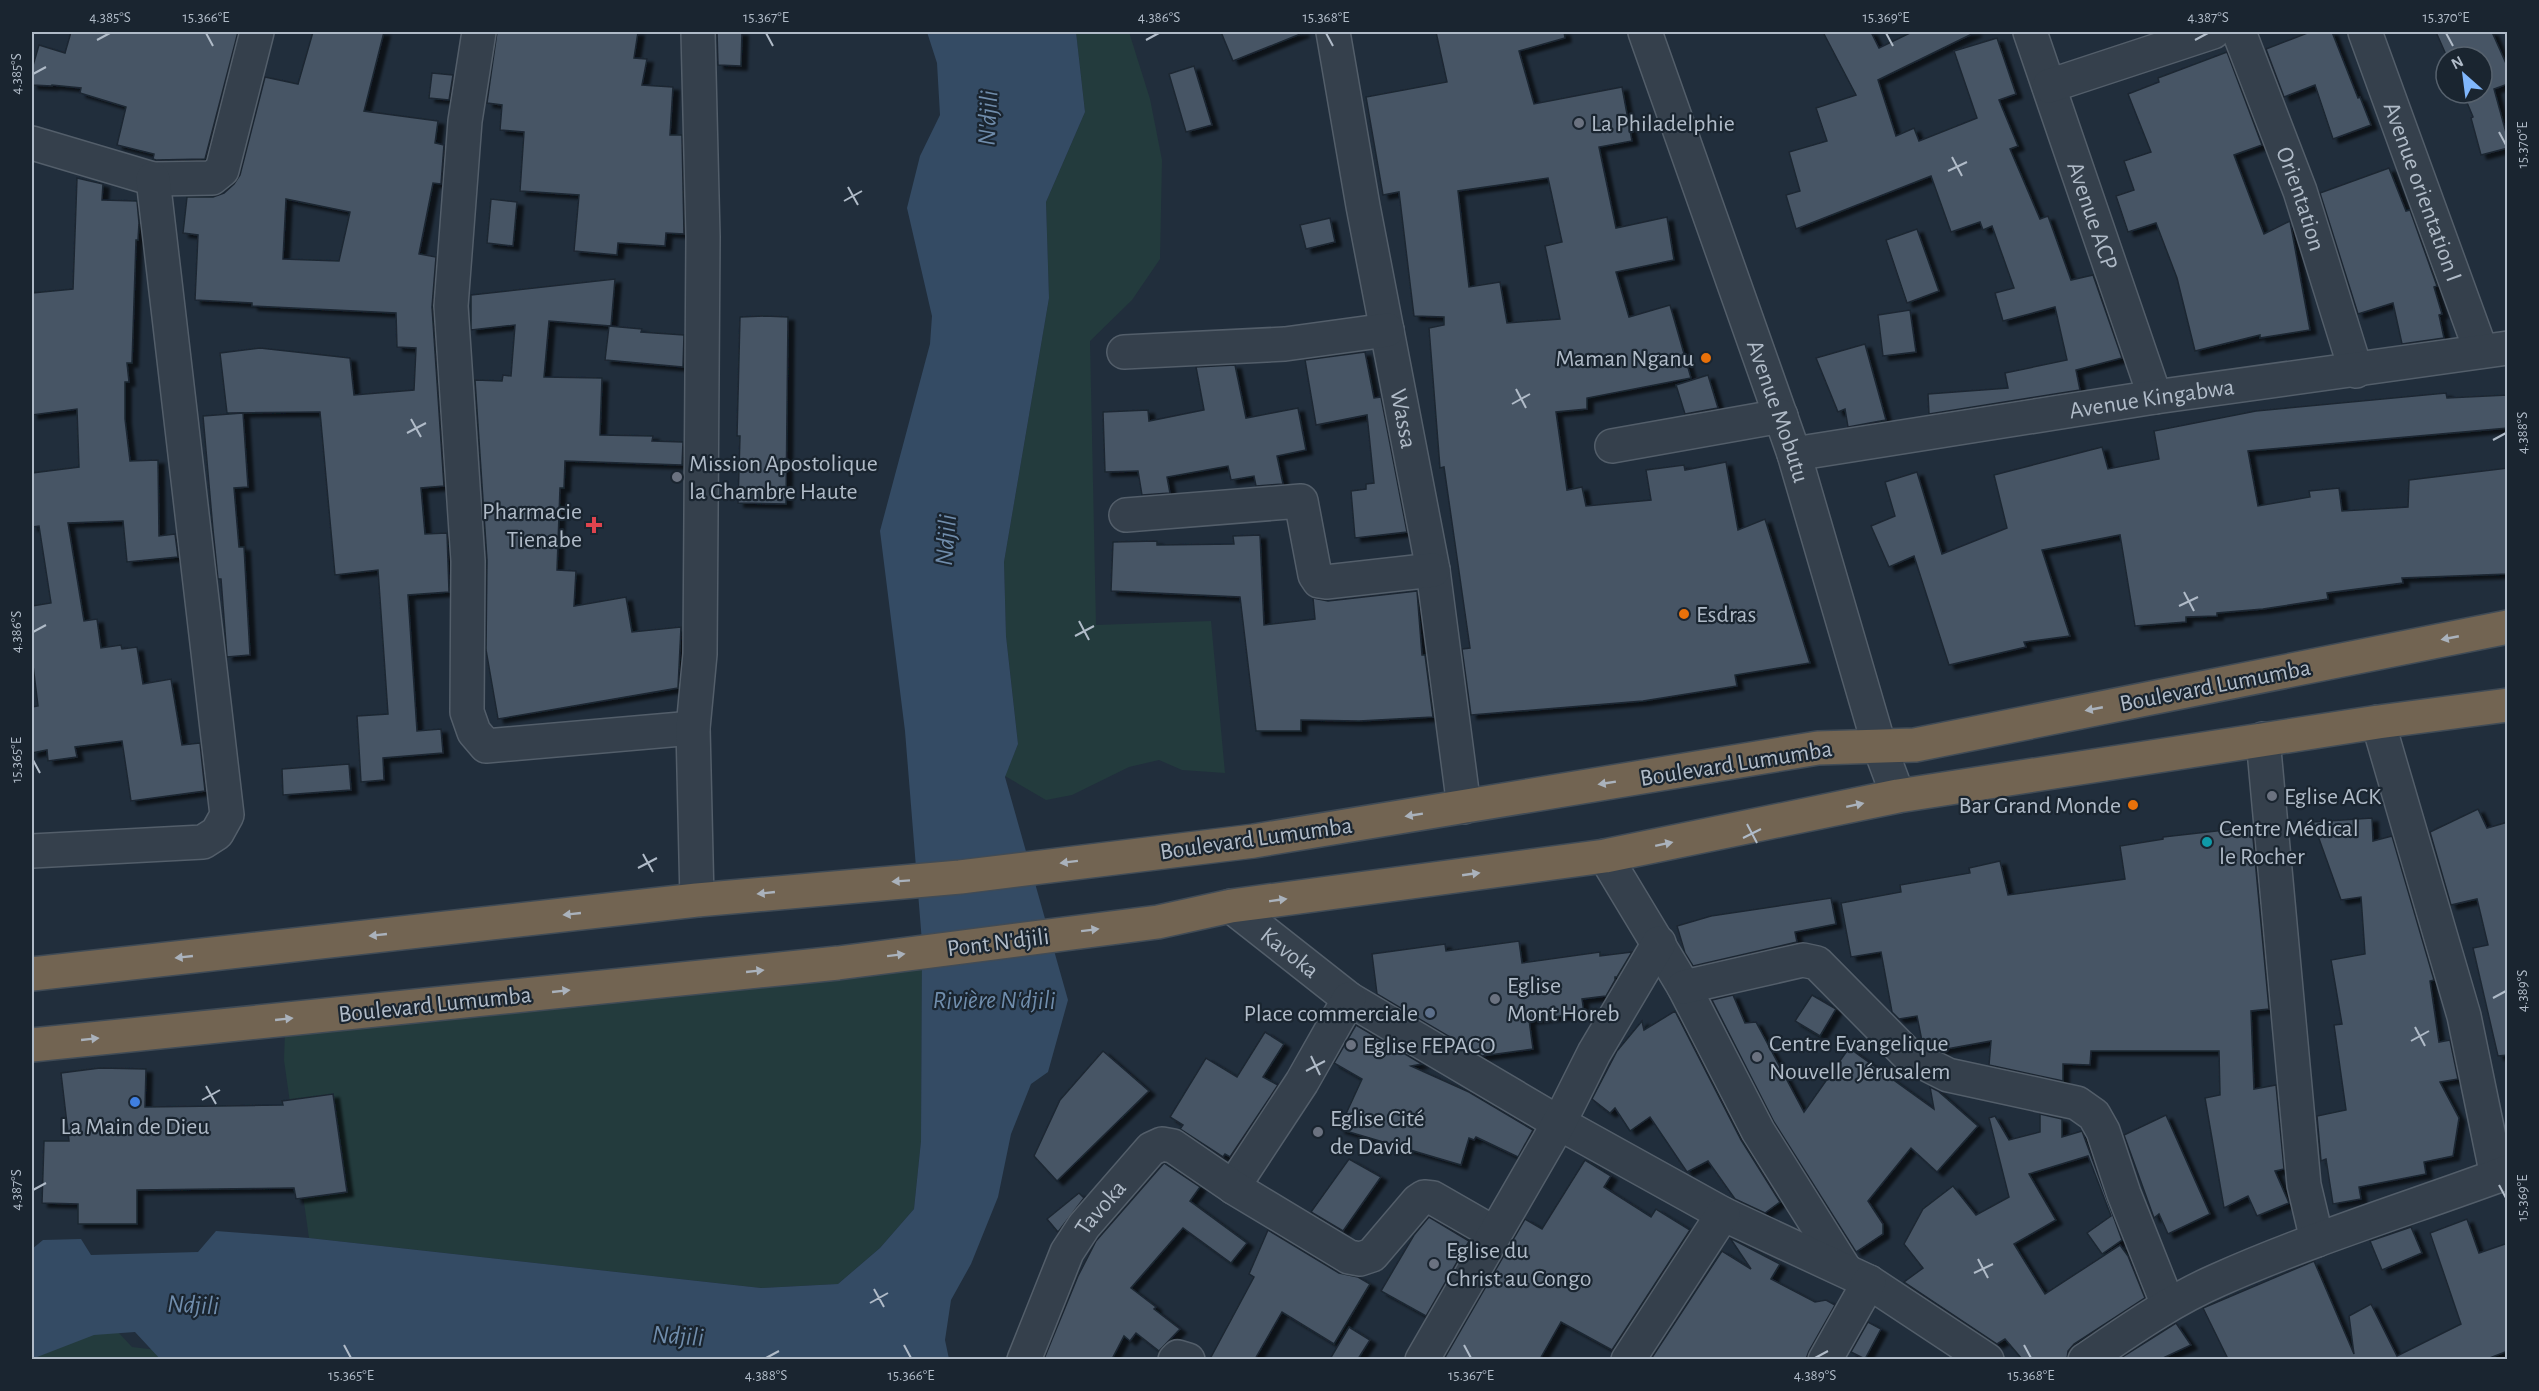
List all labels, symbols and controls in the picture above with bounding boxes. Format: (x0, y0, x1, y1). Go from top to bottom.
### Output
text: 4.385°S (89, 10, 131, 25)
text: 15.366°E (183, 10, 229, 25)
text: 15.367°E (743, 10, 789, 25)
text: 4.386°S (1138, 10, 1180, 25)
text: 15.368°E (1303, 10, 1349, 25)
text: 15.369°E (1863, 10, 1909, 25)
text: 4.387°S (2187, 10, 2229, 25)
text: 15.370°E (2423, 10, 2469, 25)
north arrow (2434, 45, 2494, 105)
text: 4.385°S (9, 53, 24, 95)
text: N (2449, 53, 2466, 72)
water label: N'djili (974, 89, 1002, 146)
street label: Avenue orientation I (2379, 99, 2466, 285)
place label: La Philadelphie (1591, 112, 1735, 136)
marker: La Philadelphie (1572, 116, 1586, 130)
text: 15.370°E (2515, 122, 2530, 168)
street label: Orientation (2271, 144, 2329, 254)
street label: Avenue ACP (2062, 159, 2121, 273)
street label: Avenue Mobutu (1742, 337, 1813, 485)
place label: Maman Nganu (1555, 347, 1694, 371)
marker: Maman Nganu (1699, 351, 1713, 365)
street label: Avenue Kingabwa (2068, 375, 2236, 423)
street label: Wassa (1385, 387, 1420, 451)
text: 4.388°S (2515, 412, 2530, 454)
place label: Mission Apostolique la Chambre Haute (689, 452, 878, 504)
marker: Mission Apostolique la Chambre Haute (670, 470, 684, 484)
place label: Pharmacie Tienabe (482, 500, 582, 552)
water label: Ndjili (931, 513, 961, 567)
marker: Pharmacie Tienabe (587, 518, 601, 532)
place label: Esdras (1696, 603, 1756, 627)
marker: Esdras (1677, 607, 1691, 621)
text: 4.386°S (9, 611, 24, 653)
one-way arrow (2440, 634, 2459, 643)
street label: Boulevard Lumumba (2118, 656, 2313, 716)
one-way arrow (2084, 705, 2103, 714)
text: 15.365°E (9, 737, 24, 783)
street label: Boulevard Lumumba (1638, 737, 1834, 791)
one-way arrow (1597, 779, 1616, 788)
place label: Eglise ACK (2284, 785, 2382, 809)
marker: Eglise ACK (2265, 789, 2279, 803)
place label: Bar Grand Monde (1959, 794, 2121, 818)
marker: Bar Grand Monde (2126, 798, 2140, 812)
one-way arrow (1845, 799, 1864, 809)
one-way arrow (1405, 811, 1424, 820)
street label: Boulevard Lumumba (1158, 814, 1354, 864)
place label: Centre Médical le Rocher (2219, 817, 2359, 869)
marker: Centre Médical le Rocher (2200, 835, 2214, 849)
one-way arrow (1654, 838, 1673, 848)
one-way arrow (1060, 858, 1079, 867)
one-way arrow (1462, 869, 1481, 878)
one-way arrow (892, 876, 911, 886)
one-way arrow (756, 888, 775, 898)
one-way arrow (1268, 895, 1287, 905)
one-way arrow (562, 909, 581, 918)
street label: Kavoka (1256, 923, 1323, 983)
street label: Pont N'djili (946, 925, 1051, 961)
one-way arrow (1080, 926, 1099, 935)
one-way arrow (369, 930, 388, 940)
one-way arrow (887, 951, 906, 960)
one-way arrow (175, 952, 194, 961)
one-way arrow (746, 967, 765, 976)
text: 4.389°S (2515, 970, 2530, 1012)
place label: Eglise Mont Horeb (1507, 974, 1620, 1026)
street label: Boulevard Lumumba (337, 983, 533, 1027)
one-way arrow (552, 986, 571, 996)
water label: Rivière N'djili (933, 987, 1056, 1013)
marker: Eglise Mont Horeb (1488, 992, 1502, 1006)
place label: Place commerciale (1243, 1002, 1418, 1026)
marker: Place commerciale (1423, 1006, 1437, 1020)
one-way arrow (274, 1015, 293, 1024)
place label: Centre Evangelique Nouvelle Jérusalem (1769, 1032, 1951, 1084)
one-way arrow (80, 1034, 99, 1044)
place label: Eglise FEPACO (1363, 1034, 1495, 1058)
marker: Eglise FEPACO (1344, 1038, 1358, 1052)
marker: Centre Evangelique Nouvelle Jérusalem (1750, 1050, 1764, 1064)
marker: La Main de Dieu (128, 1095, 142, 1109)
place label: Eglise Cité de David (1330, 1107, 1425, 1159)
place label: La Main de Dieu (60, 1115, 210, 1139)
marker: Eglise Cité de David (1311, 1125, 1325, 1139)
text: 4.387°S (9, 1169, 24, 1211)
text: 15.369°E (2515, 1175, 2530, 1221)
street label: Tavoka (1071, 1176, 1131, 1239)
place label: Eglise du Christ au Congo (1446, 1239, 1591, 1291)
marker: Eglise du Christ au Congo (1427, 1257, 1441, 1271)
water label: Ndjili (166, 1291, 220, 1319)
water label: Ndjili (651, 1321, 705, 1351)
text: 15.365°E (328, 1368, 374, 1383)
text: 4.388°S (745, 1368, 787, 1383)
text: 15.366°E (888, 1368, 934, 1383)
text: 15.367°E (1448, 1368, 1494, 1383)
text: 4.389°S (1794, 1368, 1836, 1383)
text: 15.368°E (2008, 1368, 2054, 1383)

